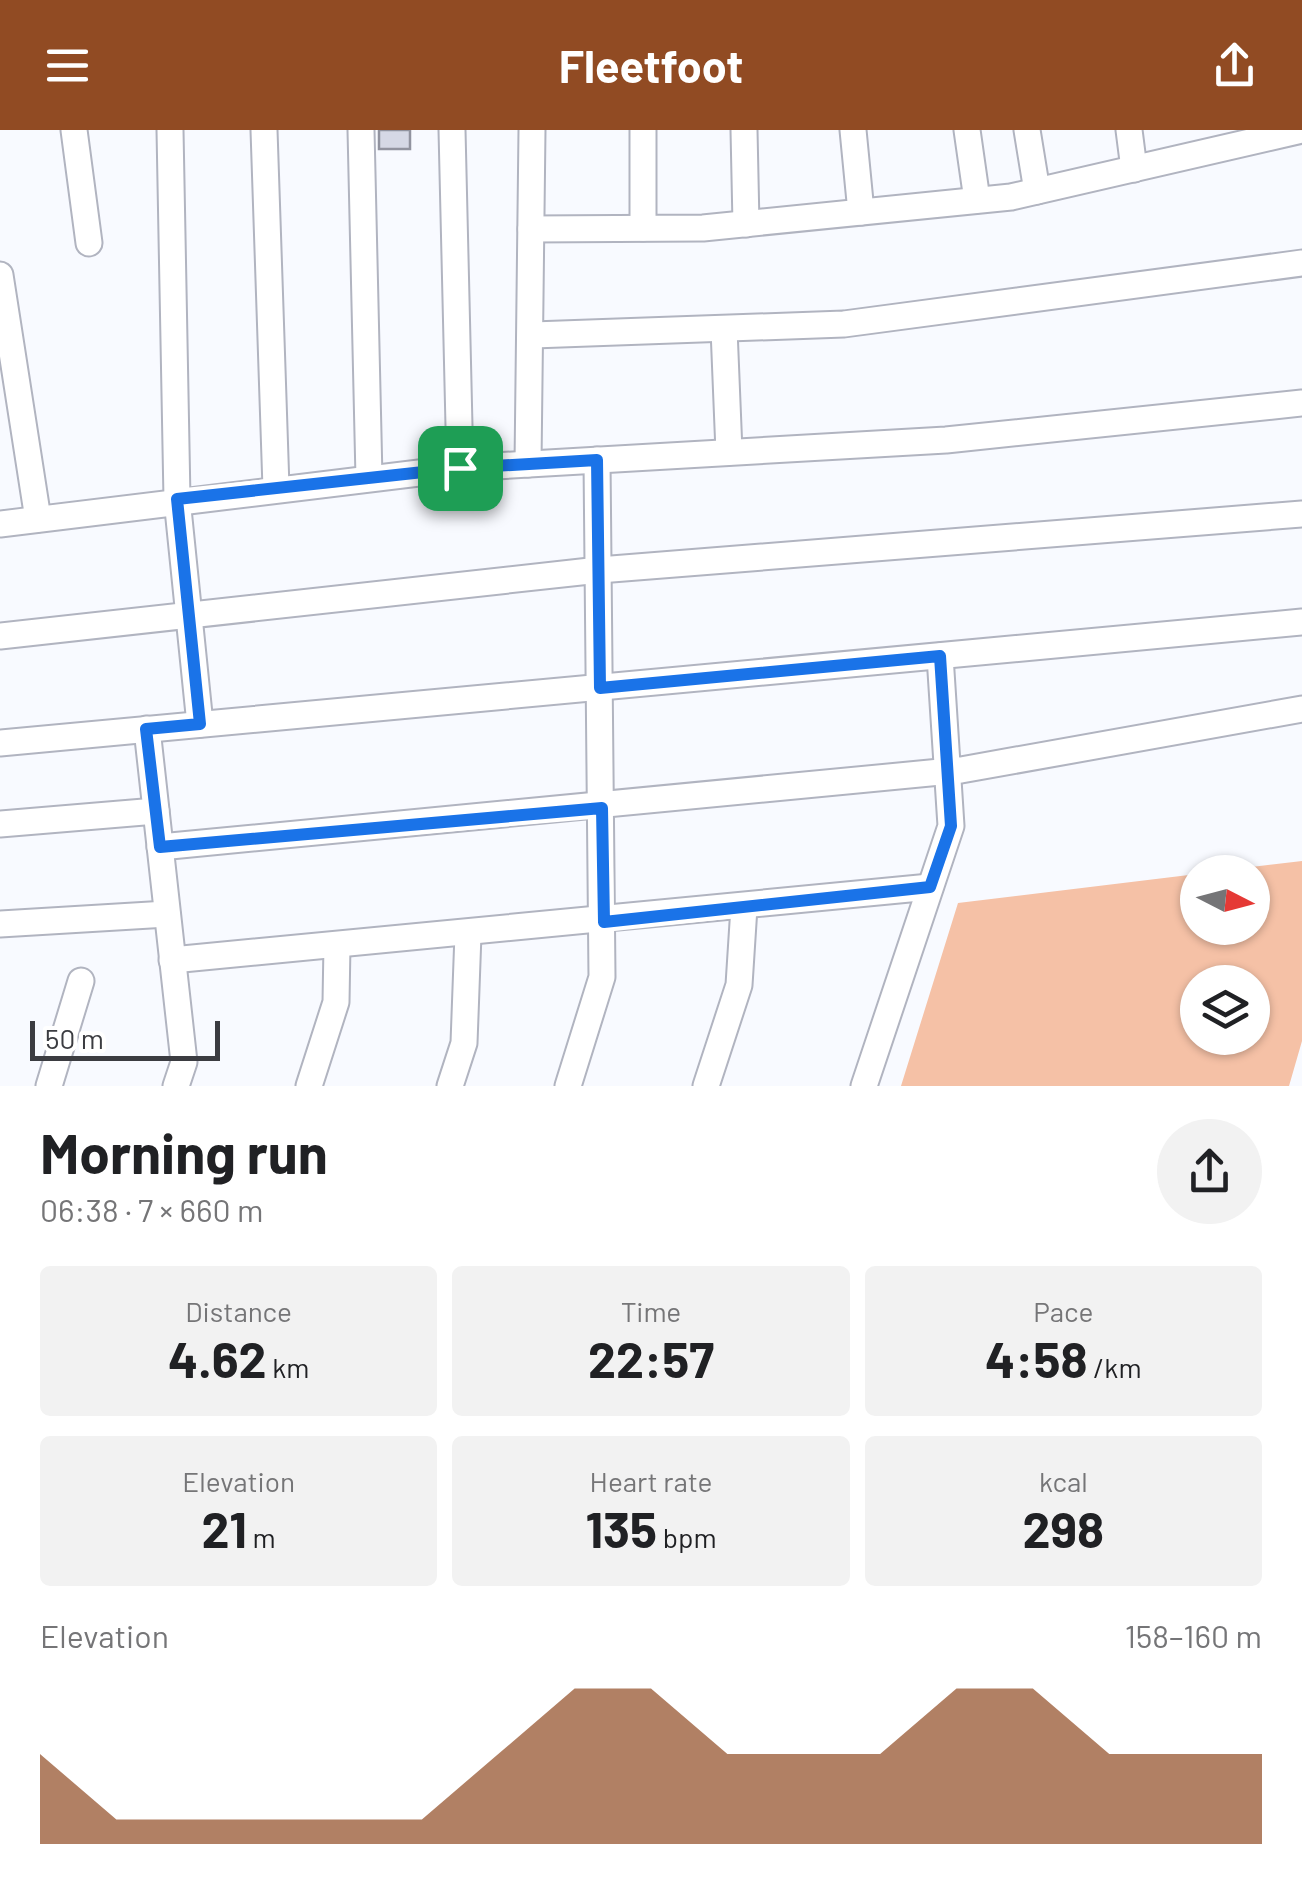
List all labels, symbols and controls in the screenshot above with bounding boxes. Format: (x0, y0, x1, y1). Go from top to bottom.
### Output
icon: menu (40, 38, 95, 93)
text: Fleetfoot (559, 38, 743, 92)
icon: share (1207, 38, 1262, 93)
pin (418, 426, 503, 511)
icon: arrive (433, 441, 488, 496)
north arrow (1180, 855, 1270, 945)
map controls (1180, 855, 1270, 1055)
button: layers (1180, 965, 1270, 1055)
scale bar (30, 1016, 220, 1060)
text: 50 m (45, 1021, 104, 1055)
text: Morning run (40, 1119, 328, 1185)
button: share (1157, 1119, 1262, 1224)
text: 06:38 · 7 × 660 m (40, 1190, 263, 1228)
text: Distance (185, 1294, 292, 1328)
text: Time (621, 1294, 681, 1328)
text: Pace (1033, 1294, 1093, 1328)
text: 4.62 (168, 1328, 267, 1388)
text: 22:57 (588, 1328, 714, 1388)
text: 4:58 (985, 1328, 1088, 1388)
text: km (267, 1350, 309, 1384)
text: /km (1088, 1350, 1142, 1384)
text: Elevation (182, 1464, 295, 1498)
text: Heart rate (590, 1464, 712, 1498)
text: kcal (1039, 1464, 1088, 1498)
text: 21 (202, 1498, 247, 1558)
text: 135 (585, 1498, 657, 1558)
text: 298 (1023, 1498, 1104, 1558)
text: m (247, 1520, 276, 1554)
text: bpm (657, 1520, 717, 1554)
text: Elevation (40, 1616, 169, 1654)
text: 158–160 m (1125, 1616, 1262, 1654)

